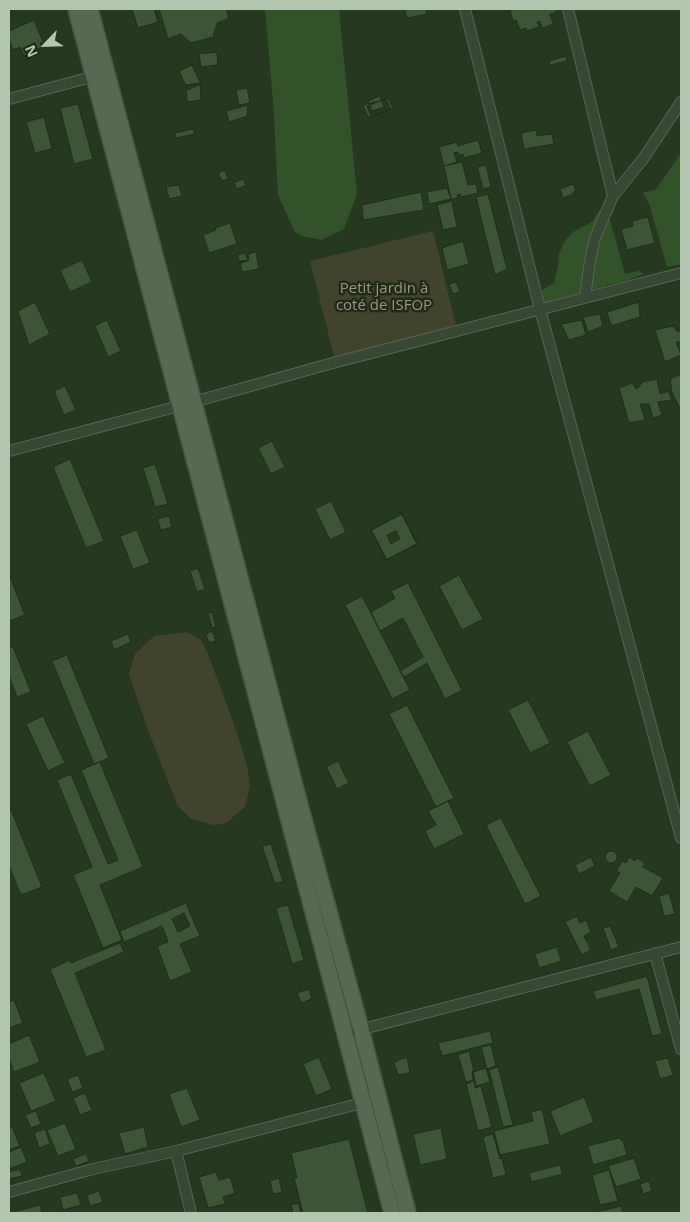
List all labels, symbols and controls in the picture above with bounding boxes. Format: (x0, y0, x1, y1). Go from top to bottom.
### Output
north arrow (20, 20, 70, 70)
text: N (20, 42, 42, 60)
park label: Petit jardin à coté de ISFOP (336, 280, 432, 315)

